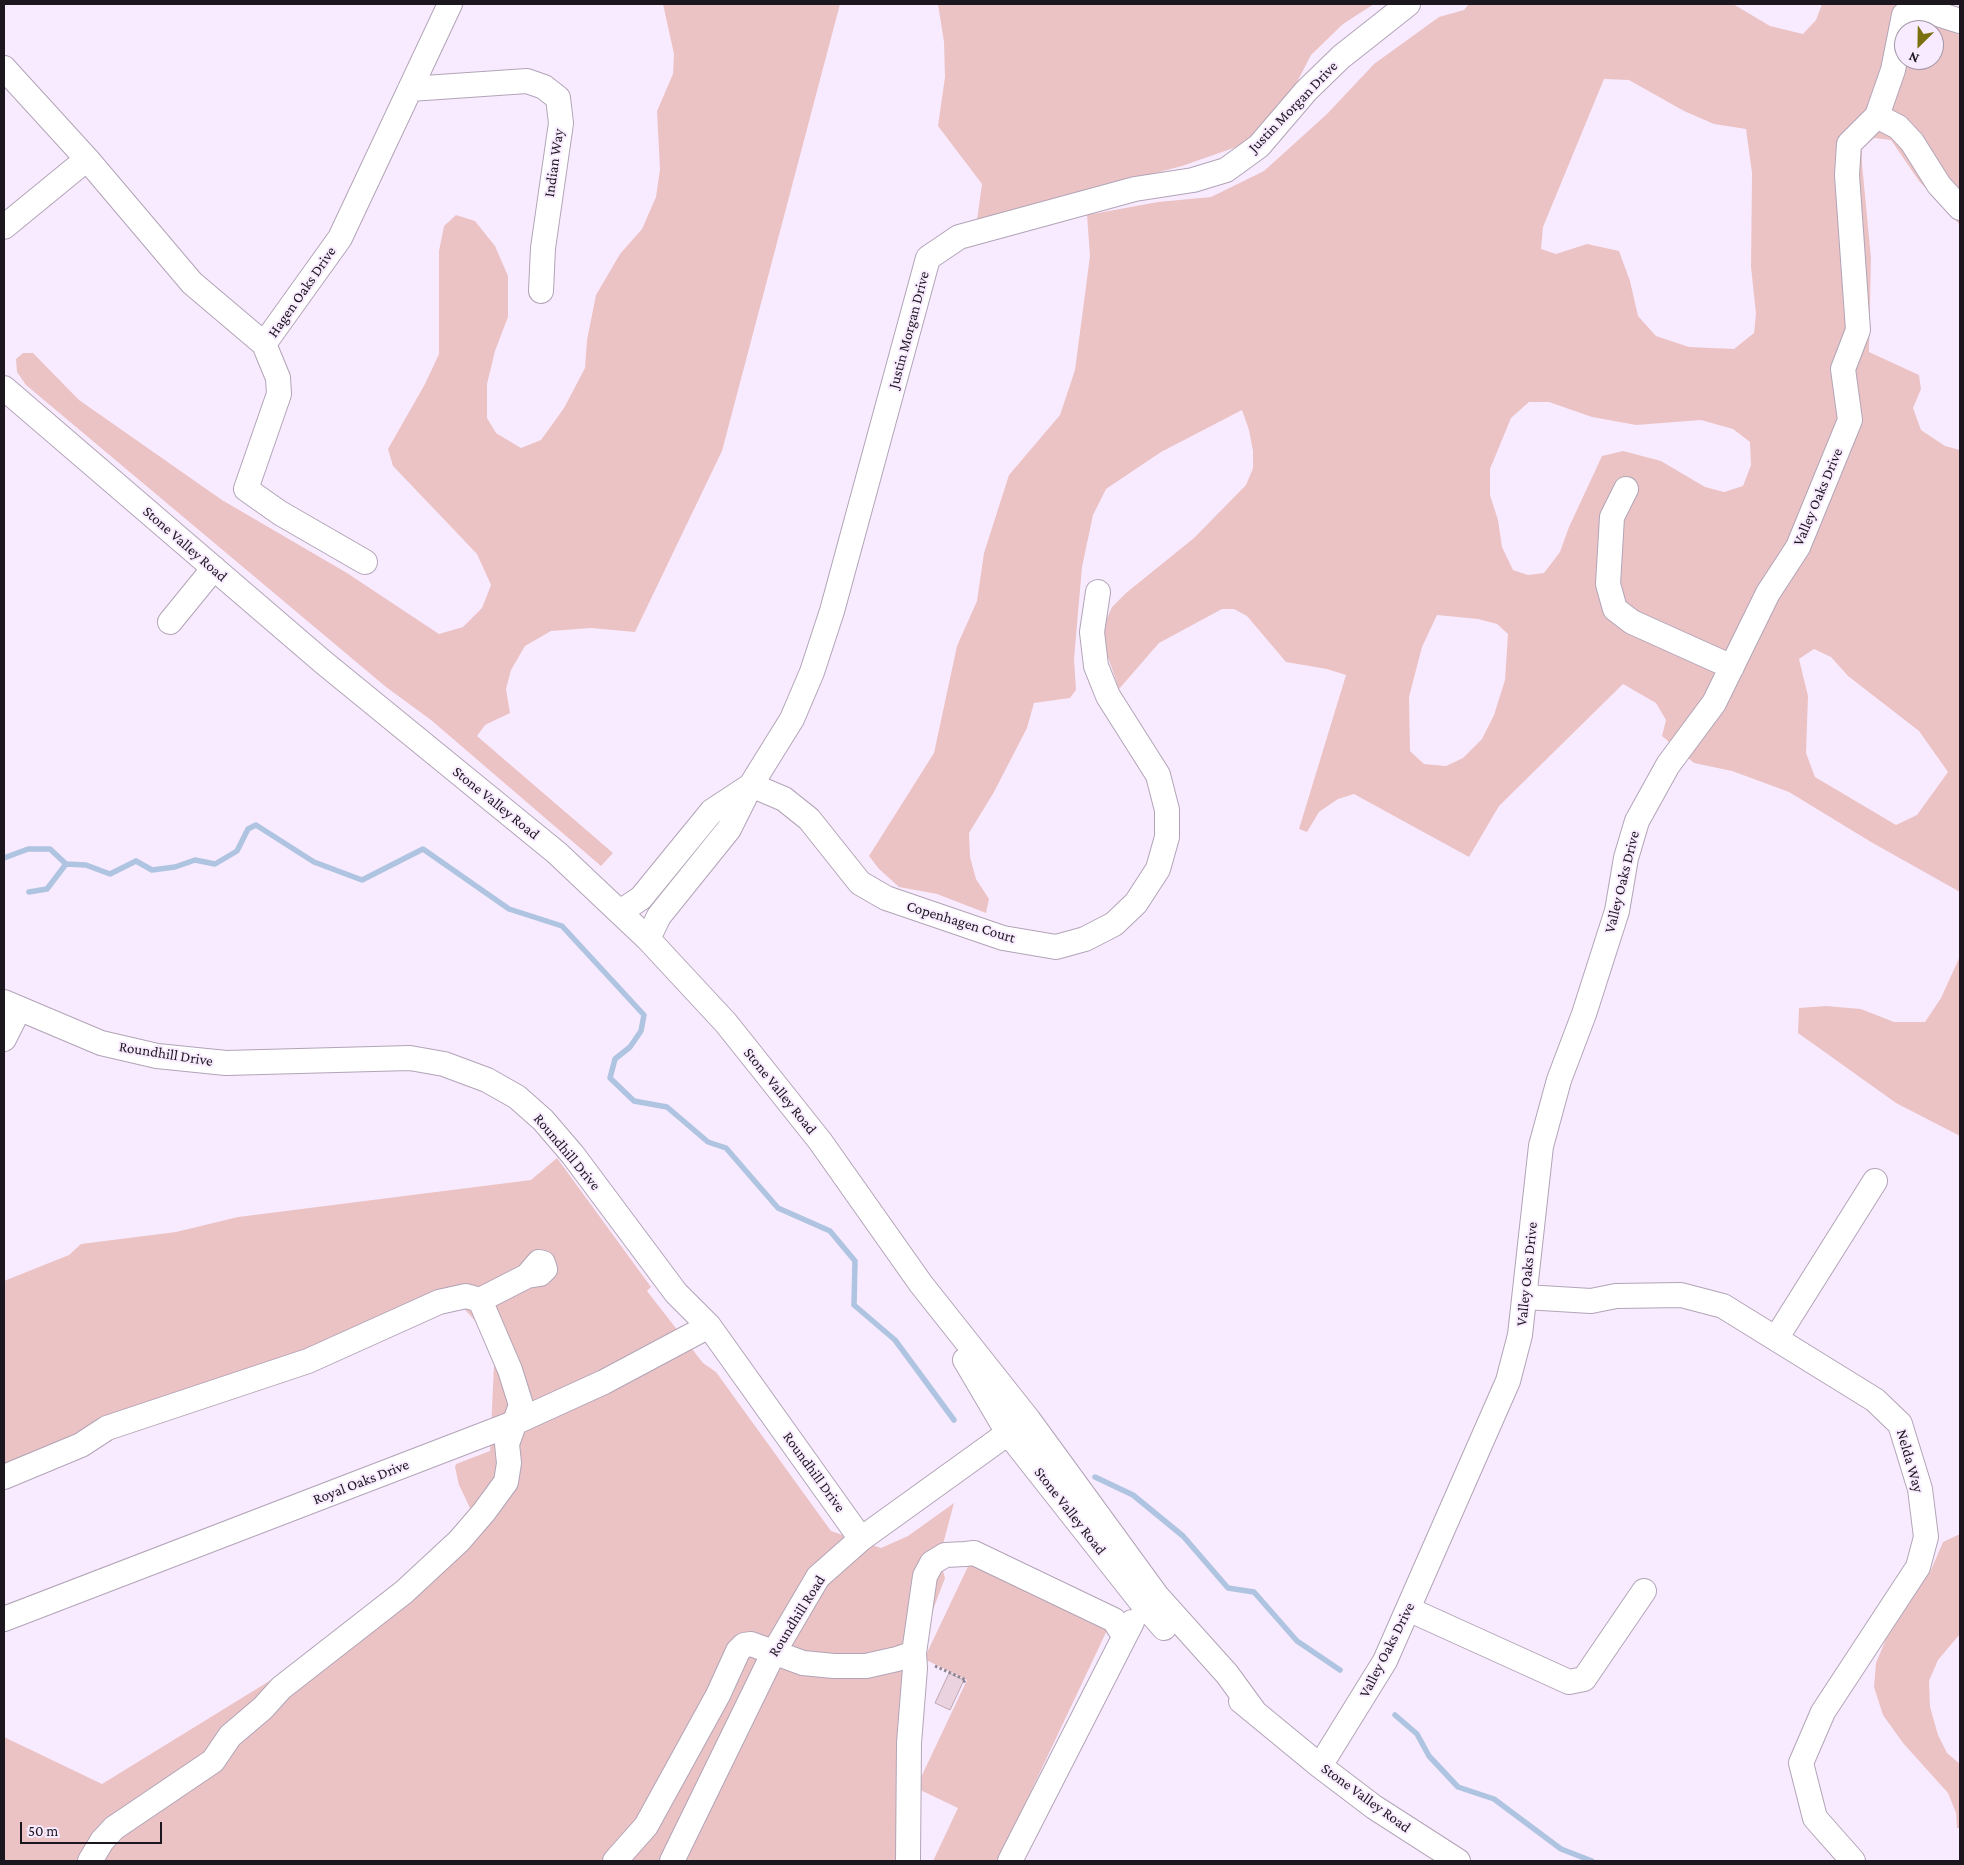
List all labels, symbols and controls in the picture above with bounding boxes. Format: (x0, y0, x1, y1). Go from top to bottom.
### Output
north arrow (1894, 20, 1944, 70)
text: N (1906, 49, 1921, 67)
street label: Justin Morgan Drive (1245, 57, 1341, 157)
street label: Indian Way (540, 128, 568, 198)
street label: Hagen Oaks Drive (264, 243, 340, 341)
street label: Justin Morgan Drive (885, 269, 933, 391)
street label: Valley Oaks Drive (1789, 445, 1847, 549)
street label: Stone Valley Road (139, 502, 231, 586)
street label: Stone Valley Road (449, 763, 543, 843)
street label: Valley Oaks Drive (1601, 829, 1643, 935)
street label: Copenhagen Court (904, 897, 1018, 947)
street label: Roundhill Drive (118, 1038, 214, 1070)
street label: Stone Valley Road (740, 1044, 820, 1138)
street label: Roundhill Drive (530, 1110, 604, 1194)
street label: Valley Oaks Drive (1513, 1221, 1541, 1327)
street label: Nelda Way (1892, 1427, 1928, 1495)
street label: Roundhill Drive (779, 1428, 849, 1516)
street label: Royal Oaks Drive (310, 1455, 412, 1509)
street label: Stone Valley Road (1030, 1464, 1110, 1558)
street label: Roundhill Road (765, 1572, 829, 1660)
street label: Valley Oaks Drive (1355, 1599, 1419, 1701)
street label: Stone Valley Road (1318, 1760, 1414, 1836)
scale bar (22, 1812, 165, 1844)
text: 50 m (28, 1823, 58, 1839)

